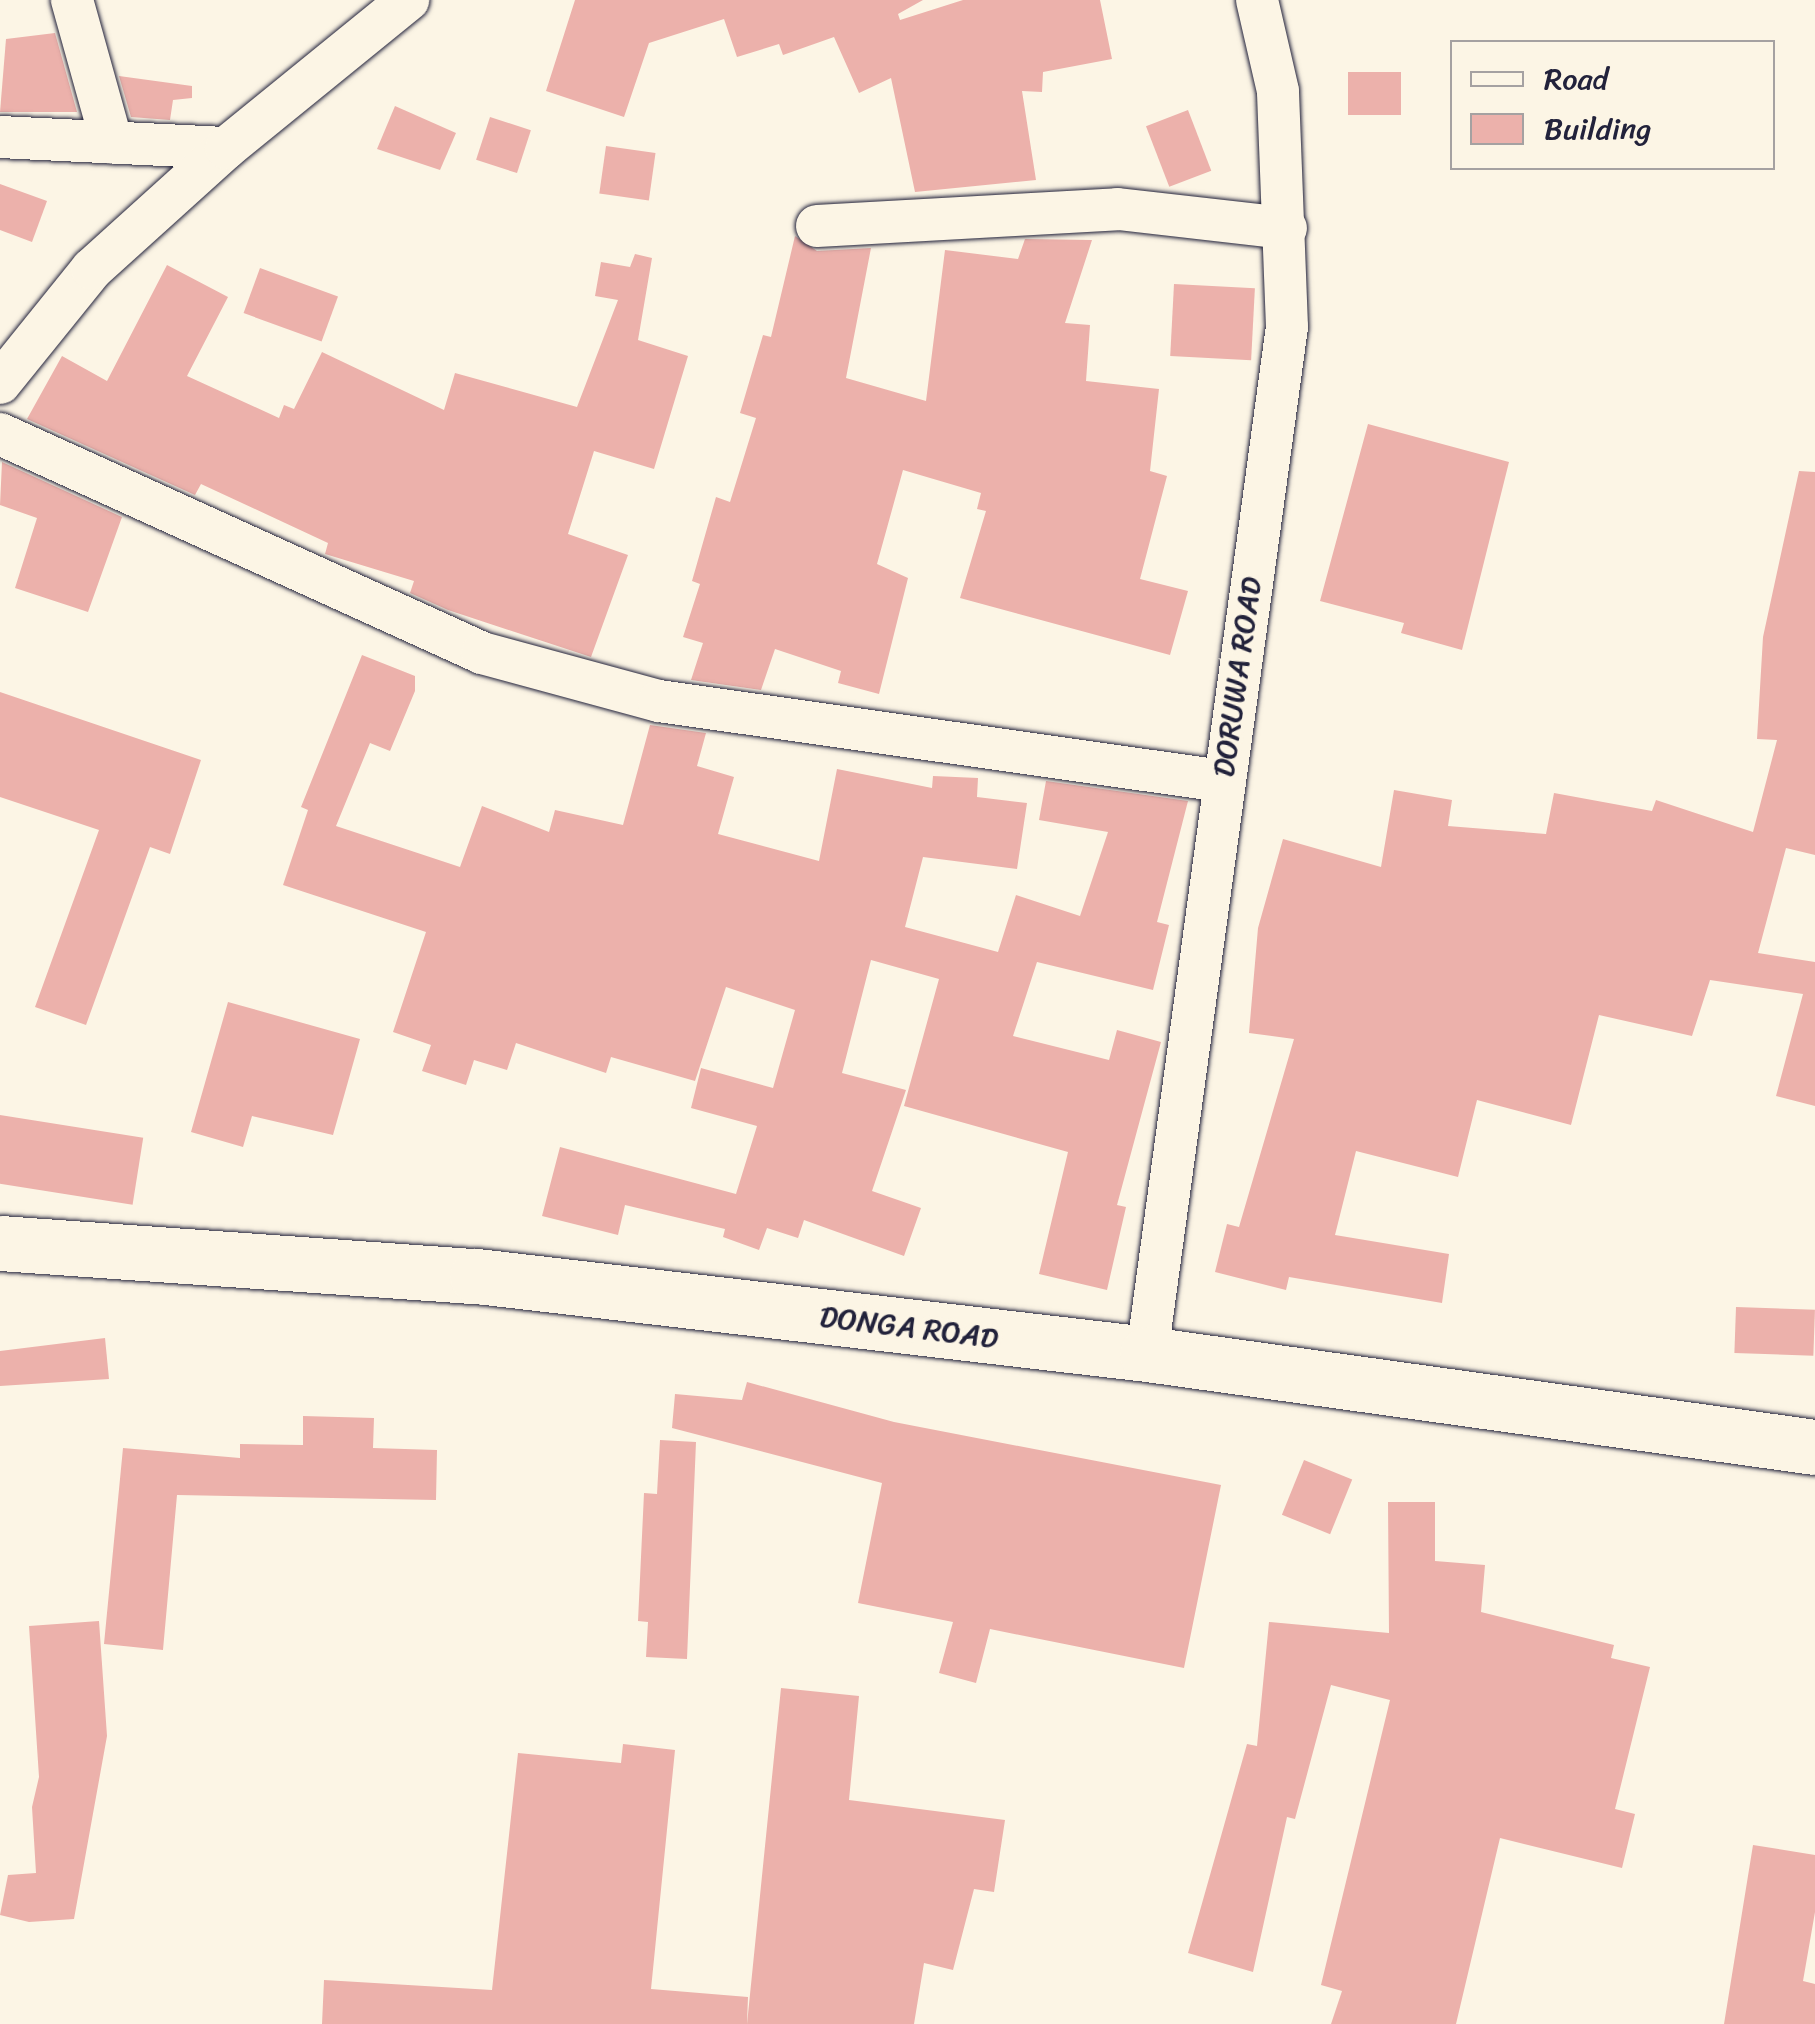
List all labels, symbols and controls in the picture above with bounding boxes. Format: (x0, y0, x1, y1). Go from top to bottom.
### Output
legend (1450, 40, 1775, 170)
text: Road (1544, 52, 1608, 106)
text: Building (1544, 102, 1651, 156)
street label: DORUWA ROAD (1205, 575, 1269, 779)
street label: DONGA ROAD (818, 1298, 1000, 1356)

